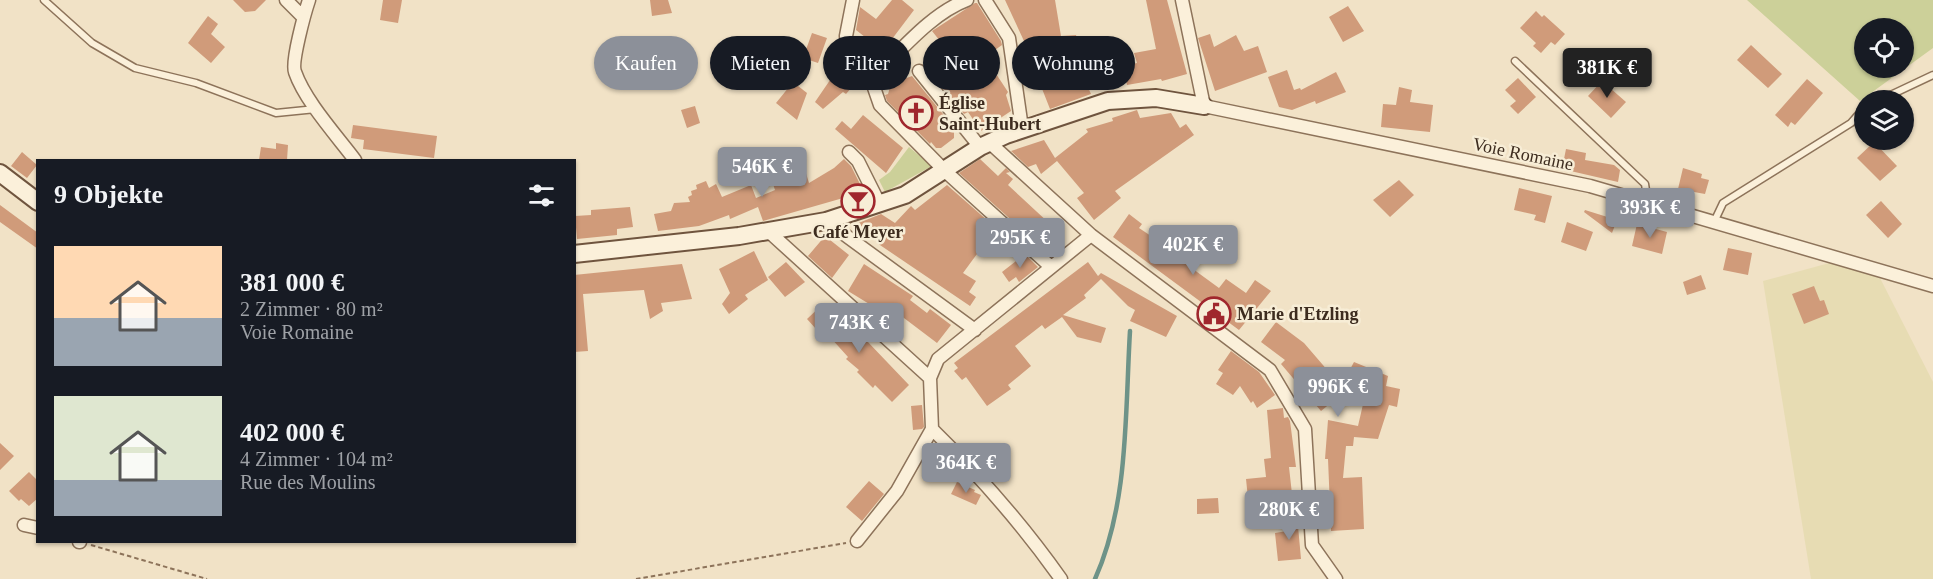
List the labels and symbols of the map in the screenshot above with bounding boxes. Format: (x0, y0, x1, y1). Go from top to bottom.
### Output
pin: 381K € (1558, 48, 1656, 99)
place label: Église Saint-Hubert (939, 92, 1041, 134)
church icon: Église Saint-Hubert (898, 95, 934, 131)
street label: Voie Romaine (1471, 134, 1575, 174)
pin: 546K € (713, 147, 811, 198)
bar icon: Café Meyer (840, 183, 876, 219)
pin: 393K € (1601, 188, 1699, 239)
pin: 295K € (971, 218, 1069, 269)
place label: Café Meyer (813, 222, 903, 242)
pin: 402K € (1144, 225, 1242, 276)
public building icon: Marie d'Etzling (1196, 296, 1232, 332)
pin: 743K € (810, 303, 908, 354)
place label: Marie d'Etzling (1237, 304, 1358, 324)
pin: 996K € (1289, 367, 1387, 418)
pin: 364K € (917, 443, 1015, 494)
pin: 280K € (1240, 490, 1338, 541)

